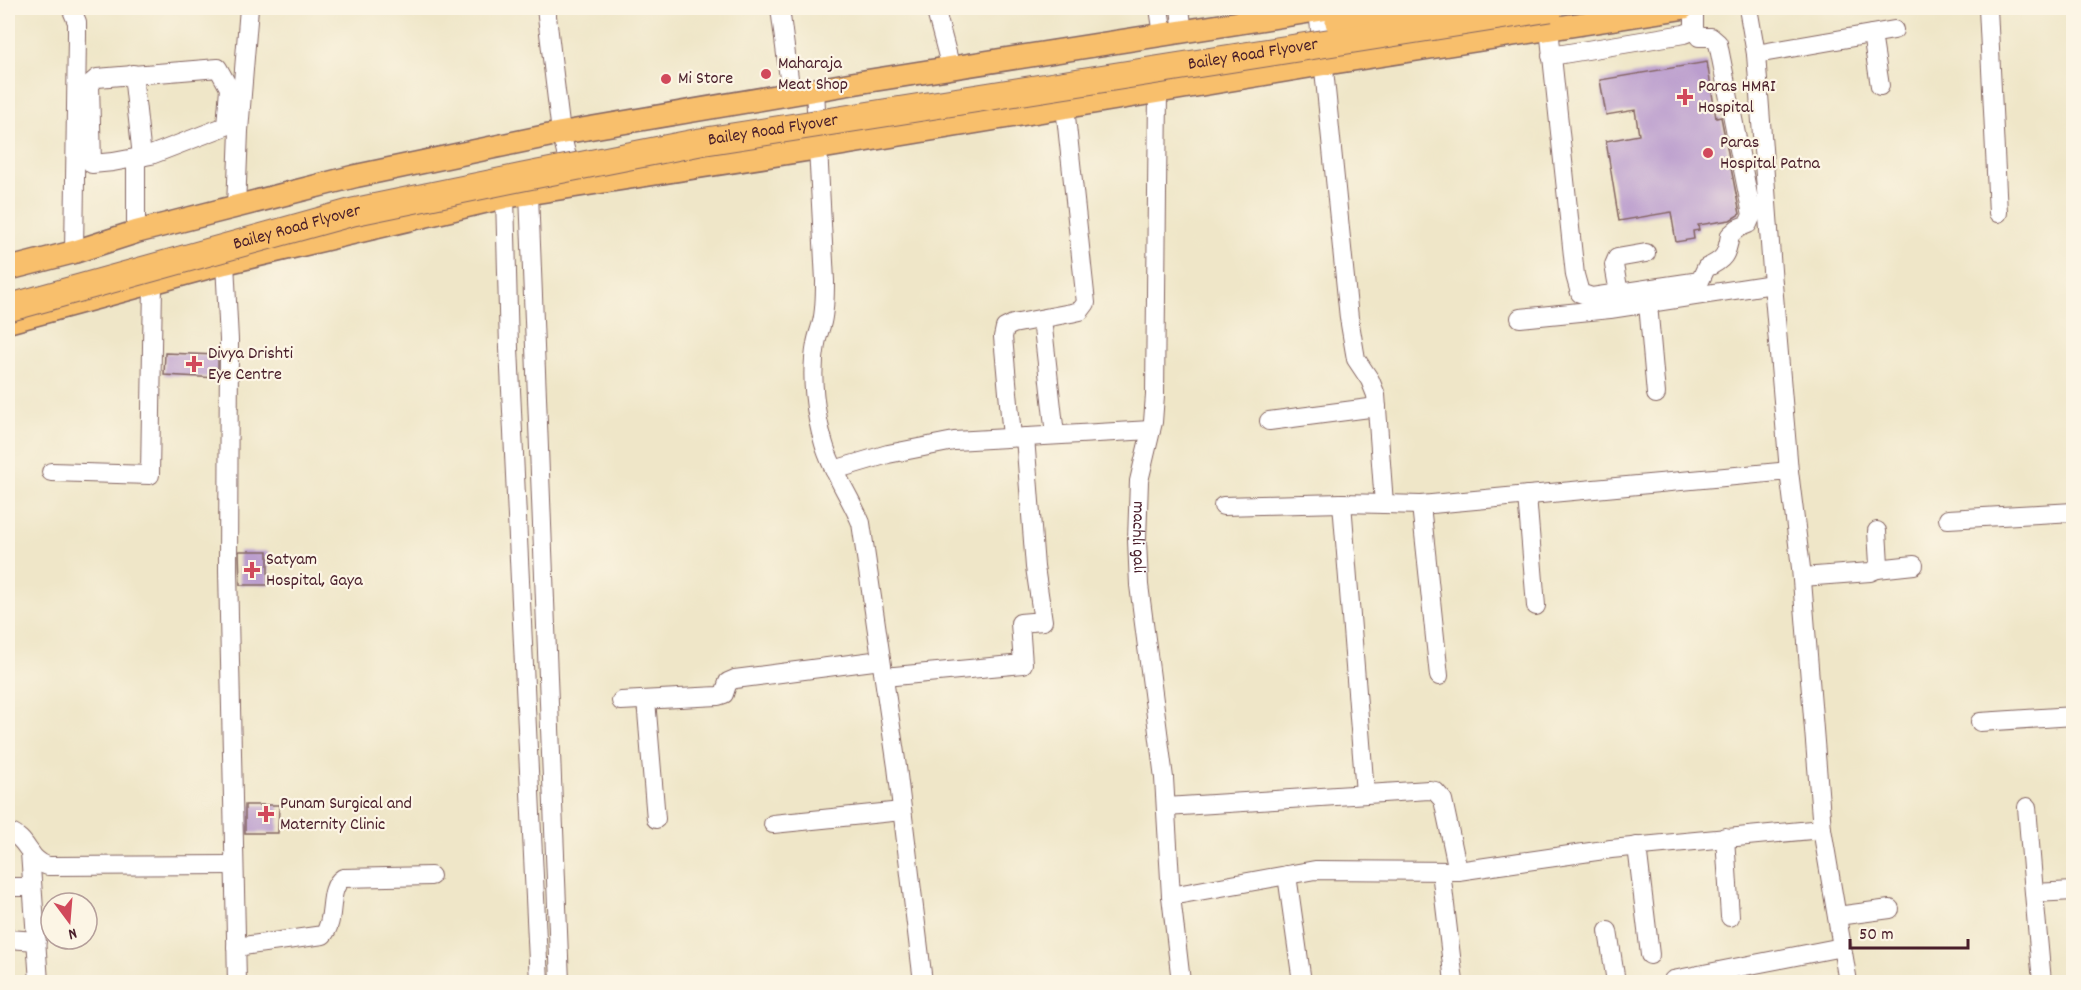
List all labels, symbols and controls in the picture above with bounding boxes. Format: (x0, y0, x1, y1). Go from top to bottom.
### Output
street label: Bailey Road Flyover (1186, 32, 1320, 77)
place label: Maharaja Meat Shop (778, 52, 848, 98)
place label: Mi Store (678, 67, 733, 92)
marker: Maharaja Meat Shop (759, 67, 773, 81)
marker: Mi Store (659, 72, 673, 86)
place label: Paras HMRI Hospital (1698, 75, 1776, 121)
marker: Paras HMRI Hospital (1676, 88, 1694, 106)
street label: Bailey Road Flyover (706, 108, 840, 153)
place label: Paras Hospital Patna (1720, 131, 1820, 177)
marker: Paras Hospital Patna (1701, 146, 1715, 160)
street label: Bailey Road Flyover (230, 198, 363, 257)
place label: Divya Drishti Eye Centre (208, 342, 293, 388)
marker: Divya Drishti Eye Centre (185, 355, 203, 373)
street label: machli gali (1124, 501, 1151, 574)
place label: Satyam Hospital, Gaya (266, 548, 363, 594)
marker: Satyam Hospital, Gaya (243, 561, 261, 579)
place label: Punam Surgical and Maternity Clinic (280, 792, 412, 838)
marker: Punam Surgical and Maternity Clinic (257, 805, 275, 823)
north arrow (39, 891, 99, 951)
scale bar (1850, 912, 1968, 950)
text: N (65, 921, 79, 945)
text: 50 m (1859, 923, 1894, 948)

